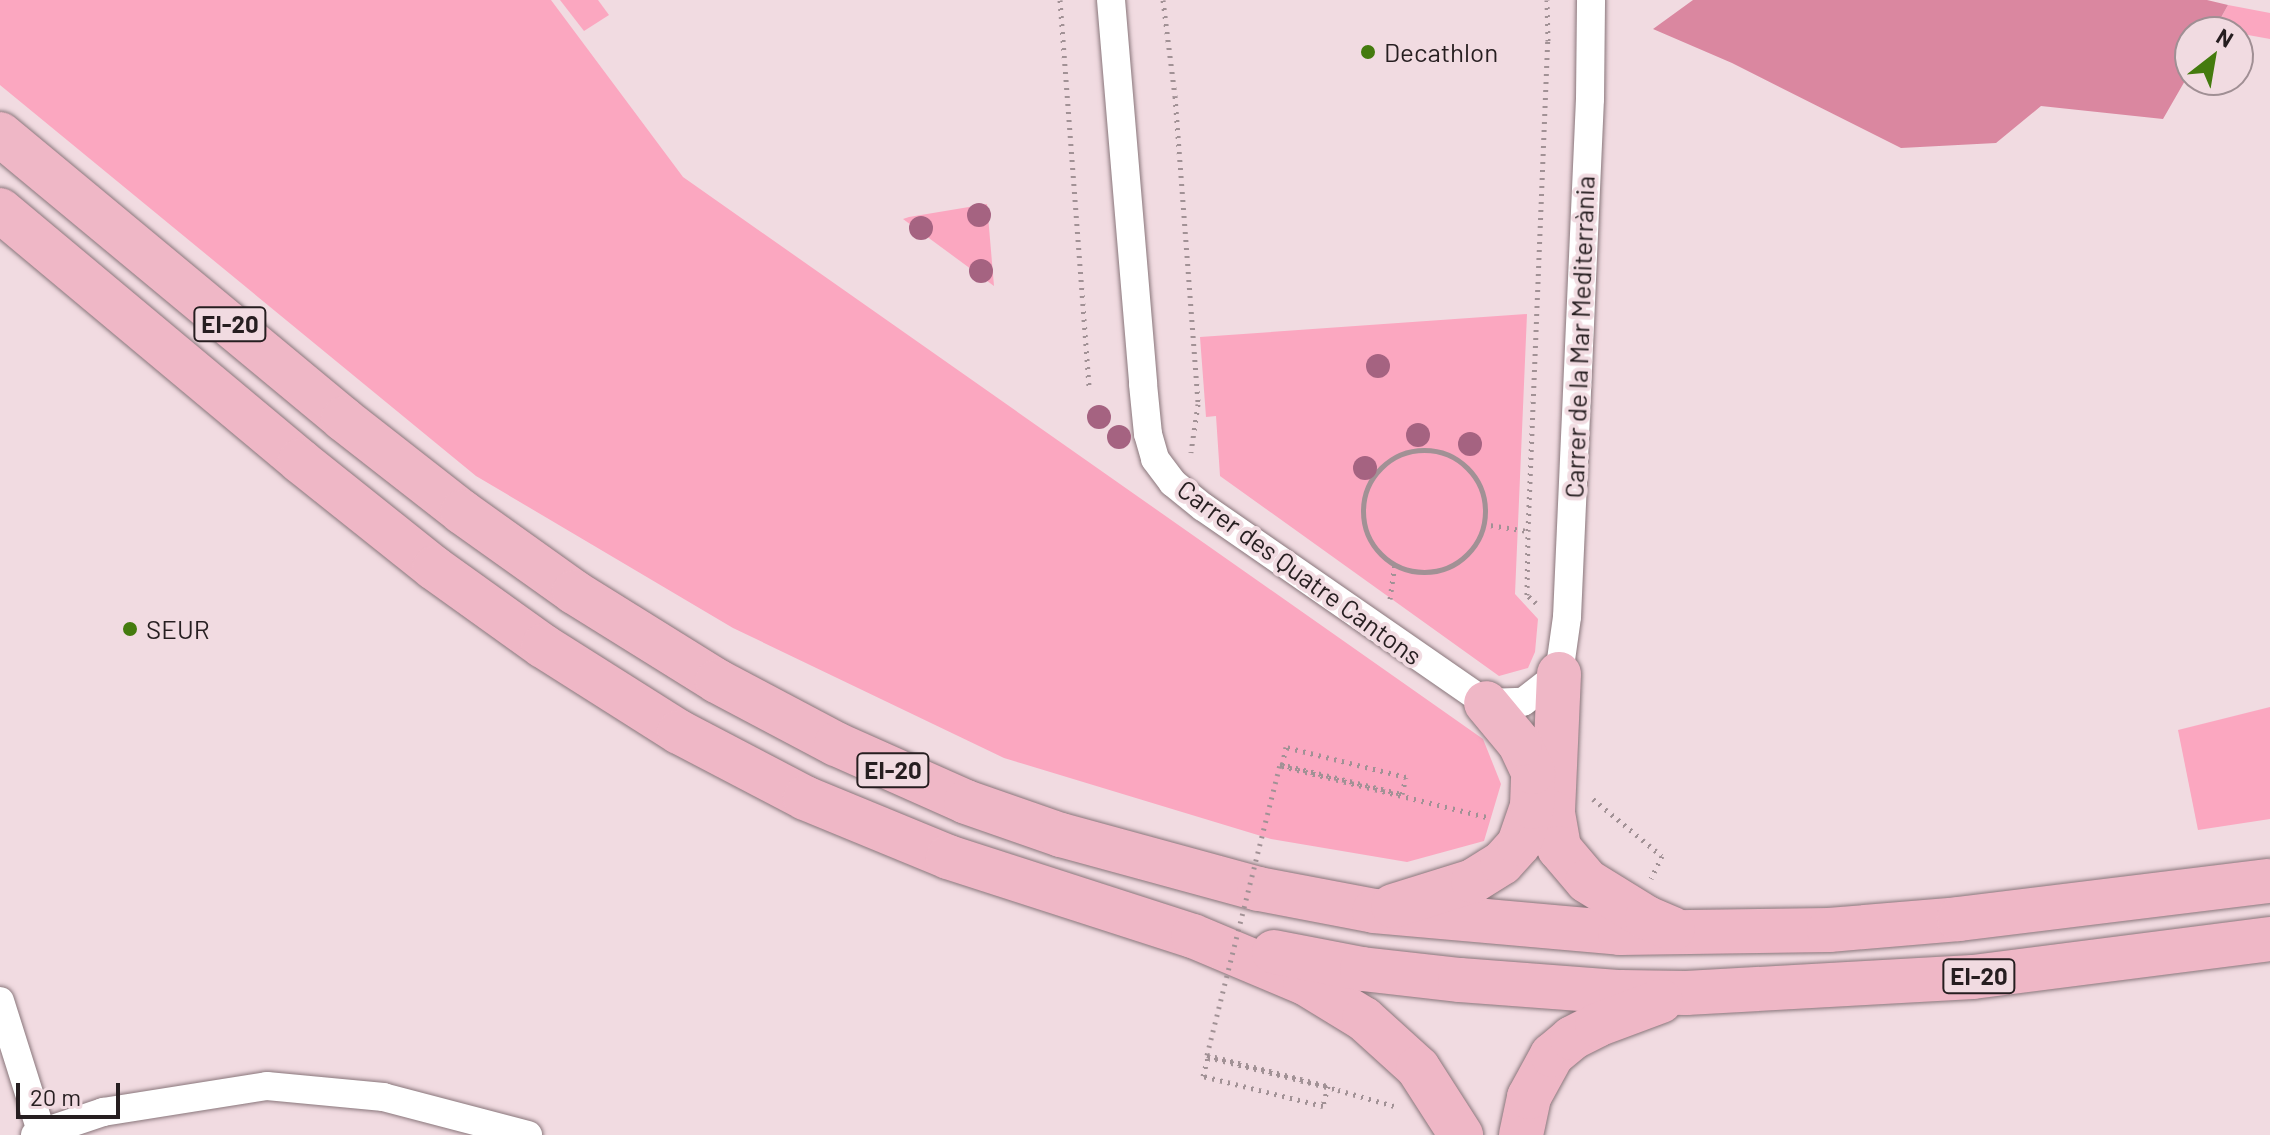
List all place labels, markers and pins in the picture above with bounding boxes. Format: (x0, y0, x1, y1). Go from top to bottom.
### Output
place label: Decathlon (1384, 36, 1498, 68)
marker: Decathlon (1359, 43, 1377, 61)
place label: SEUR (146, 613, 210, 645)
marker: SEUR (121, 620, 139, 638)

